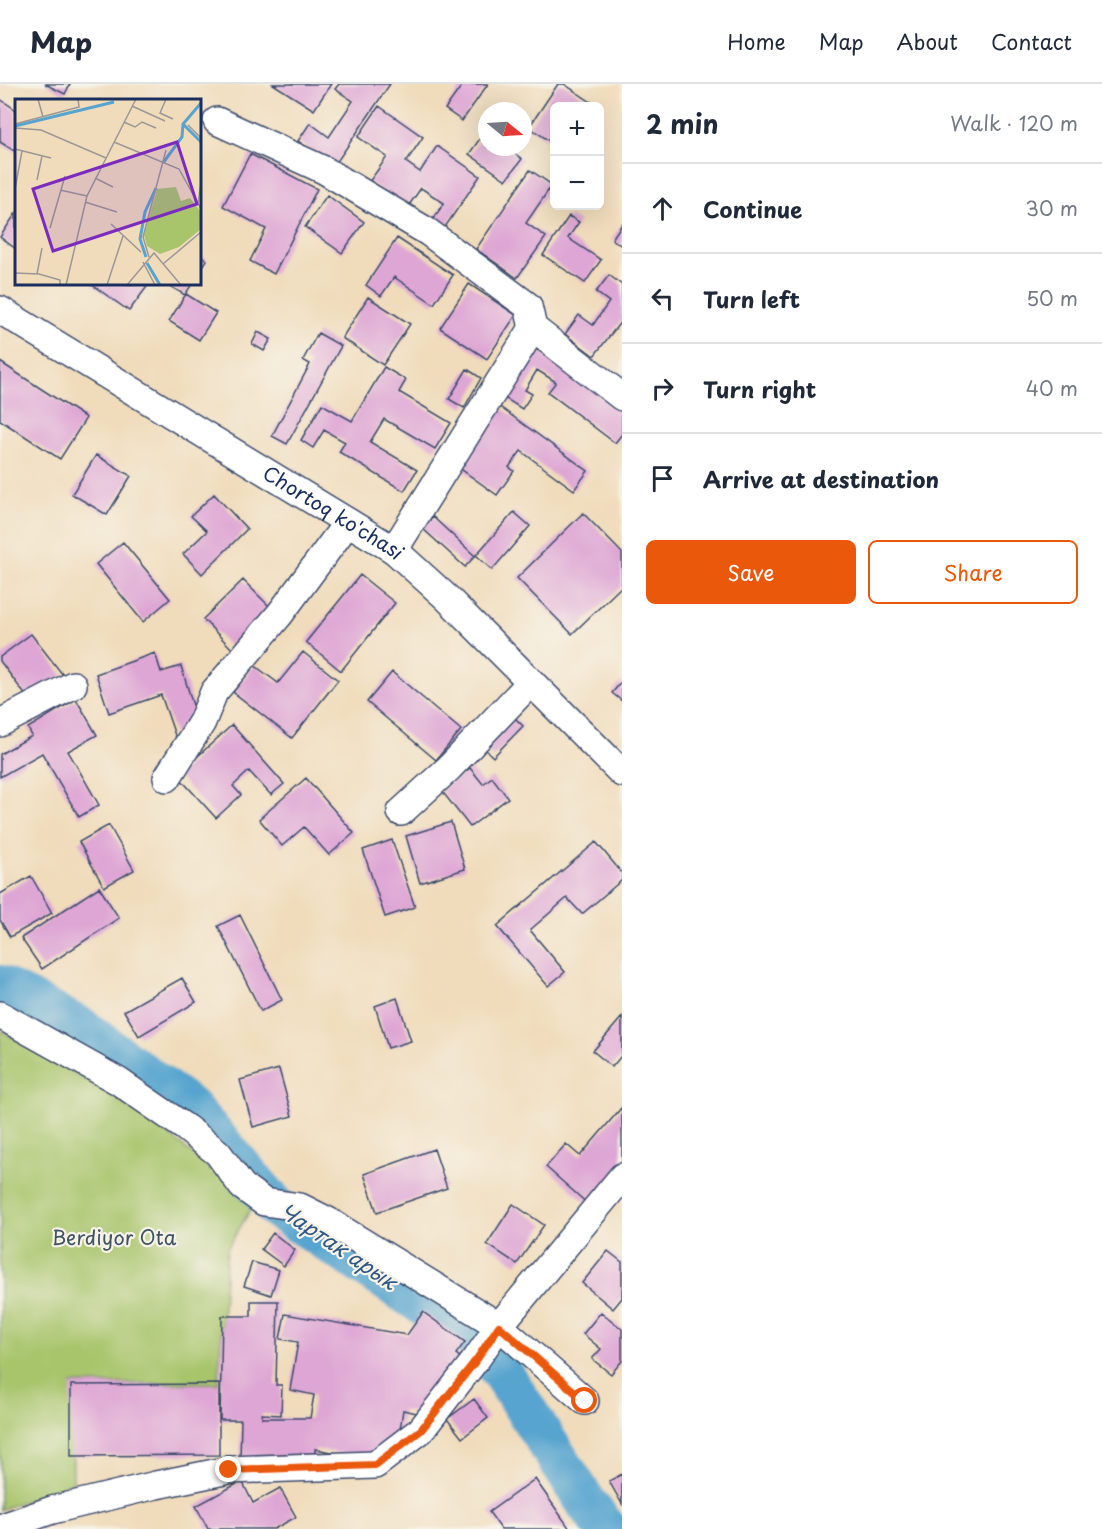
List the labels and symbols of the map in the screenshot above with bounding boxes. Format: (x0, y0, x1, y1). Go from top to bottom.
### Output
inset map (15, 99, 201, 285)
north arrow (478, 102, 532, 156)
street label: Chortoq ko'chasi (257, 458, 411, 566)
water label: Чартак арык (274, 1194, 406, 1297)
park label: Berdiyor Ota (52, 1222, 177, 1252)
route start (571, 1387, 597, 1413)
route end (215, 1456, 241, 1482)

